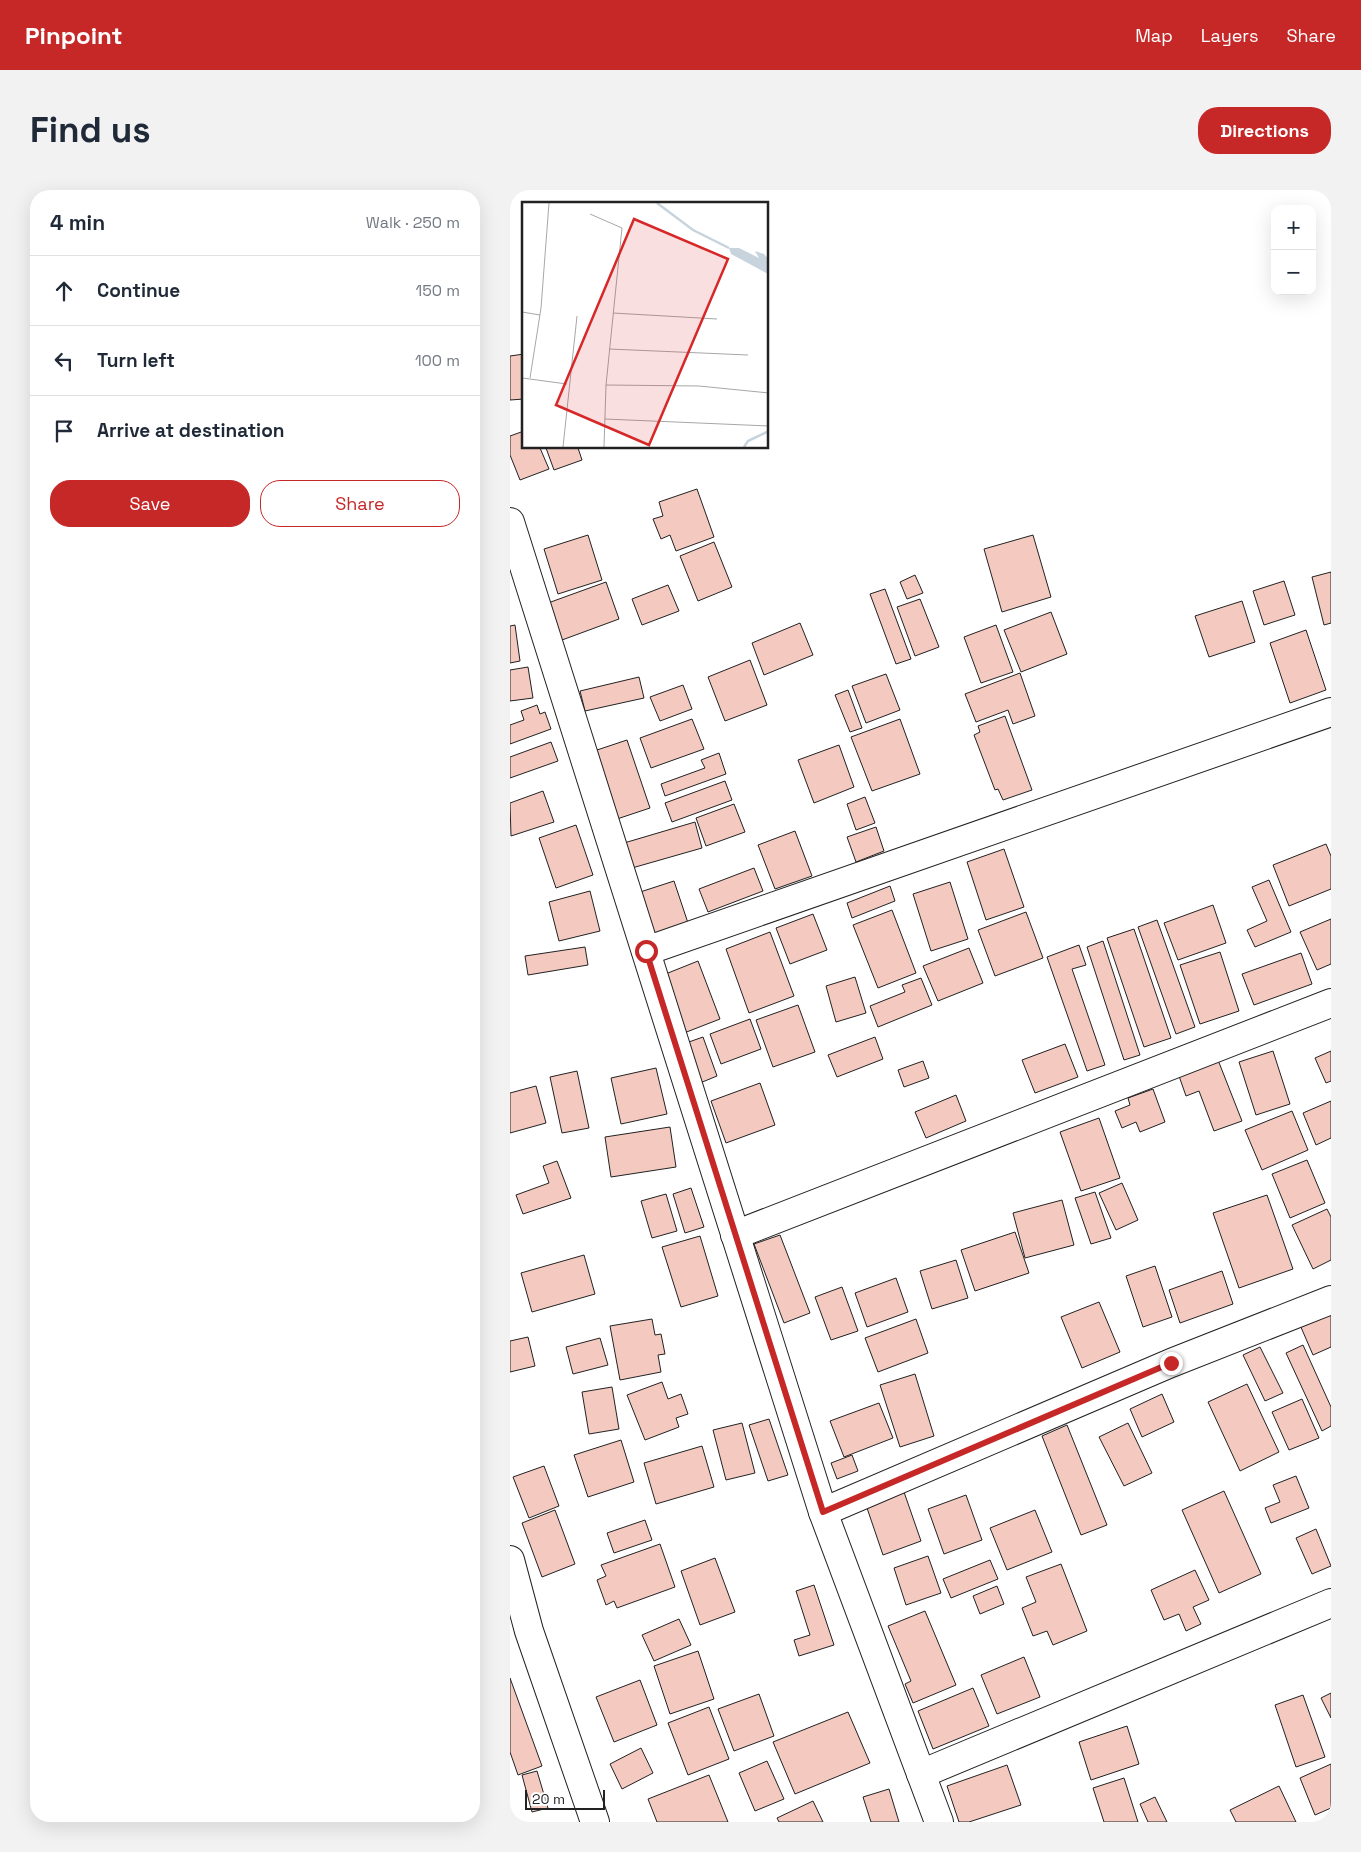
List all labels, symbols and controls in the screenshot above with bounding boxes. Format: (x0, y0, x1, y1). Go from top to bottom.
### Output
text: Pinpoint (25, 20, 122, 51)
text: Map (1135, 24, 1173, 47)
text: Layers (1201, 24, 1258, 47)
text: Share (1286, 24, 1336, 47)
button: Directions (1198, 107, 1331, 154)
text: Find us (30, 108, 151, 152)
inset map (522, 202, 769, 449)
map controls (1271, 205, 1316, 295)
button: + (1271, 205, 1316, 250)
text: 4 min (50, 209, 105, 236)
text: Walk · 250 m (366, 212, 460, 233)
button: − (1271, 250, 1316, 295)
icon: ahead (50, 277, 78, 305)
text: Continue (97, 278, 180, 303)
text: 150 m (416, 280, 460, 301)
icon: left (50, 347, 78, 375)
text: Turn left (97, 348, 175, 373)
text: 100 m (415, 350, 460, 371)
icon: arrive (50, 417, 78, 445)
text: Arrive at destination (97, 418, 285, 443)
button: Save (50, 480, 250, 527)
button: Share (260, 480, 460, 527)
route start (635, 940, 658, 963)
route end (1160, 1352, 1183, 1375)
scale bar (525, 1787, 605, 1810)
text: 20 m (532, 1790, 565, 1808)

